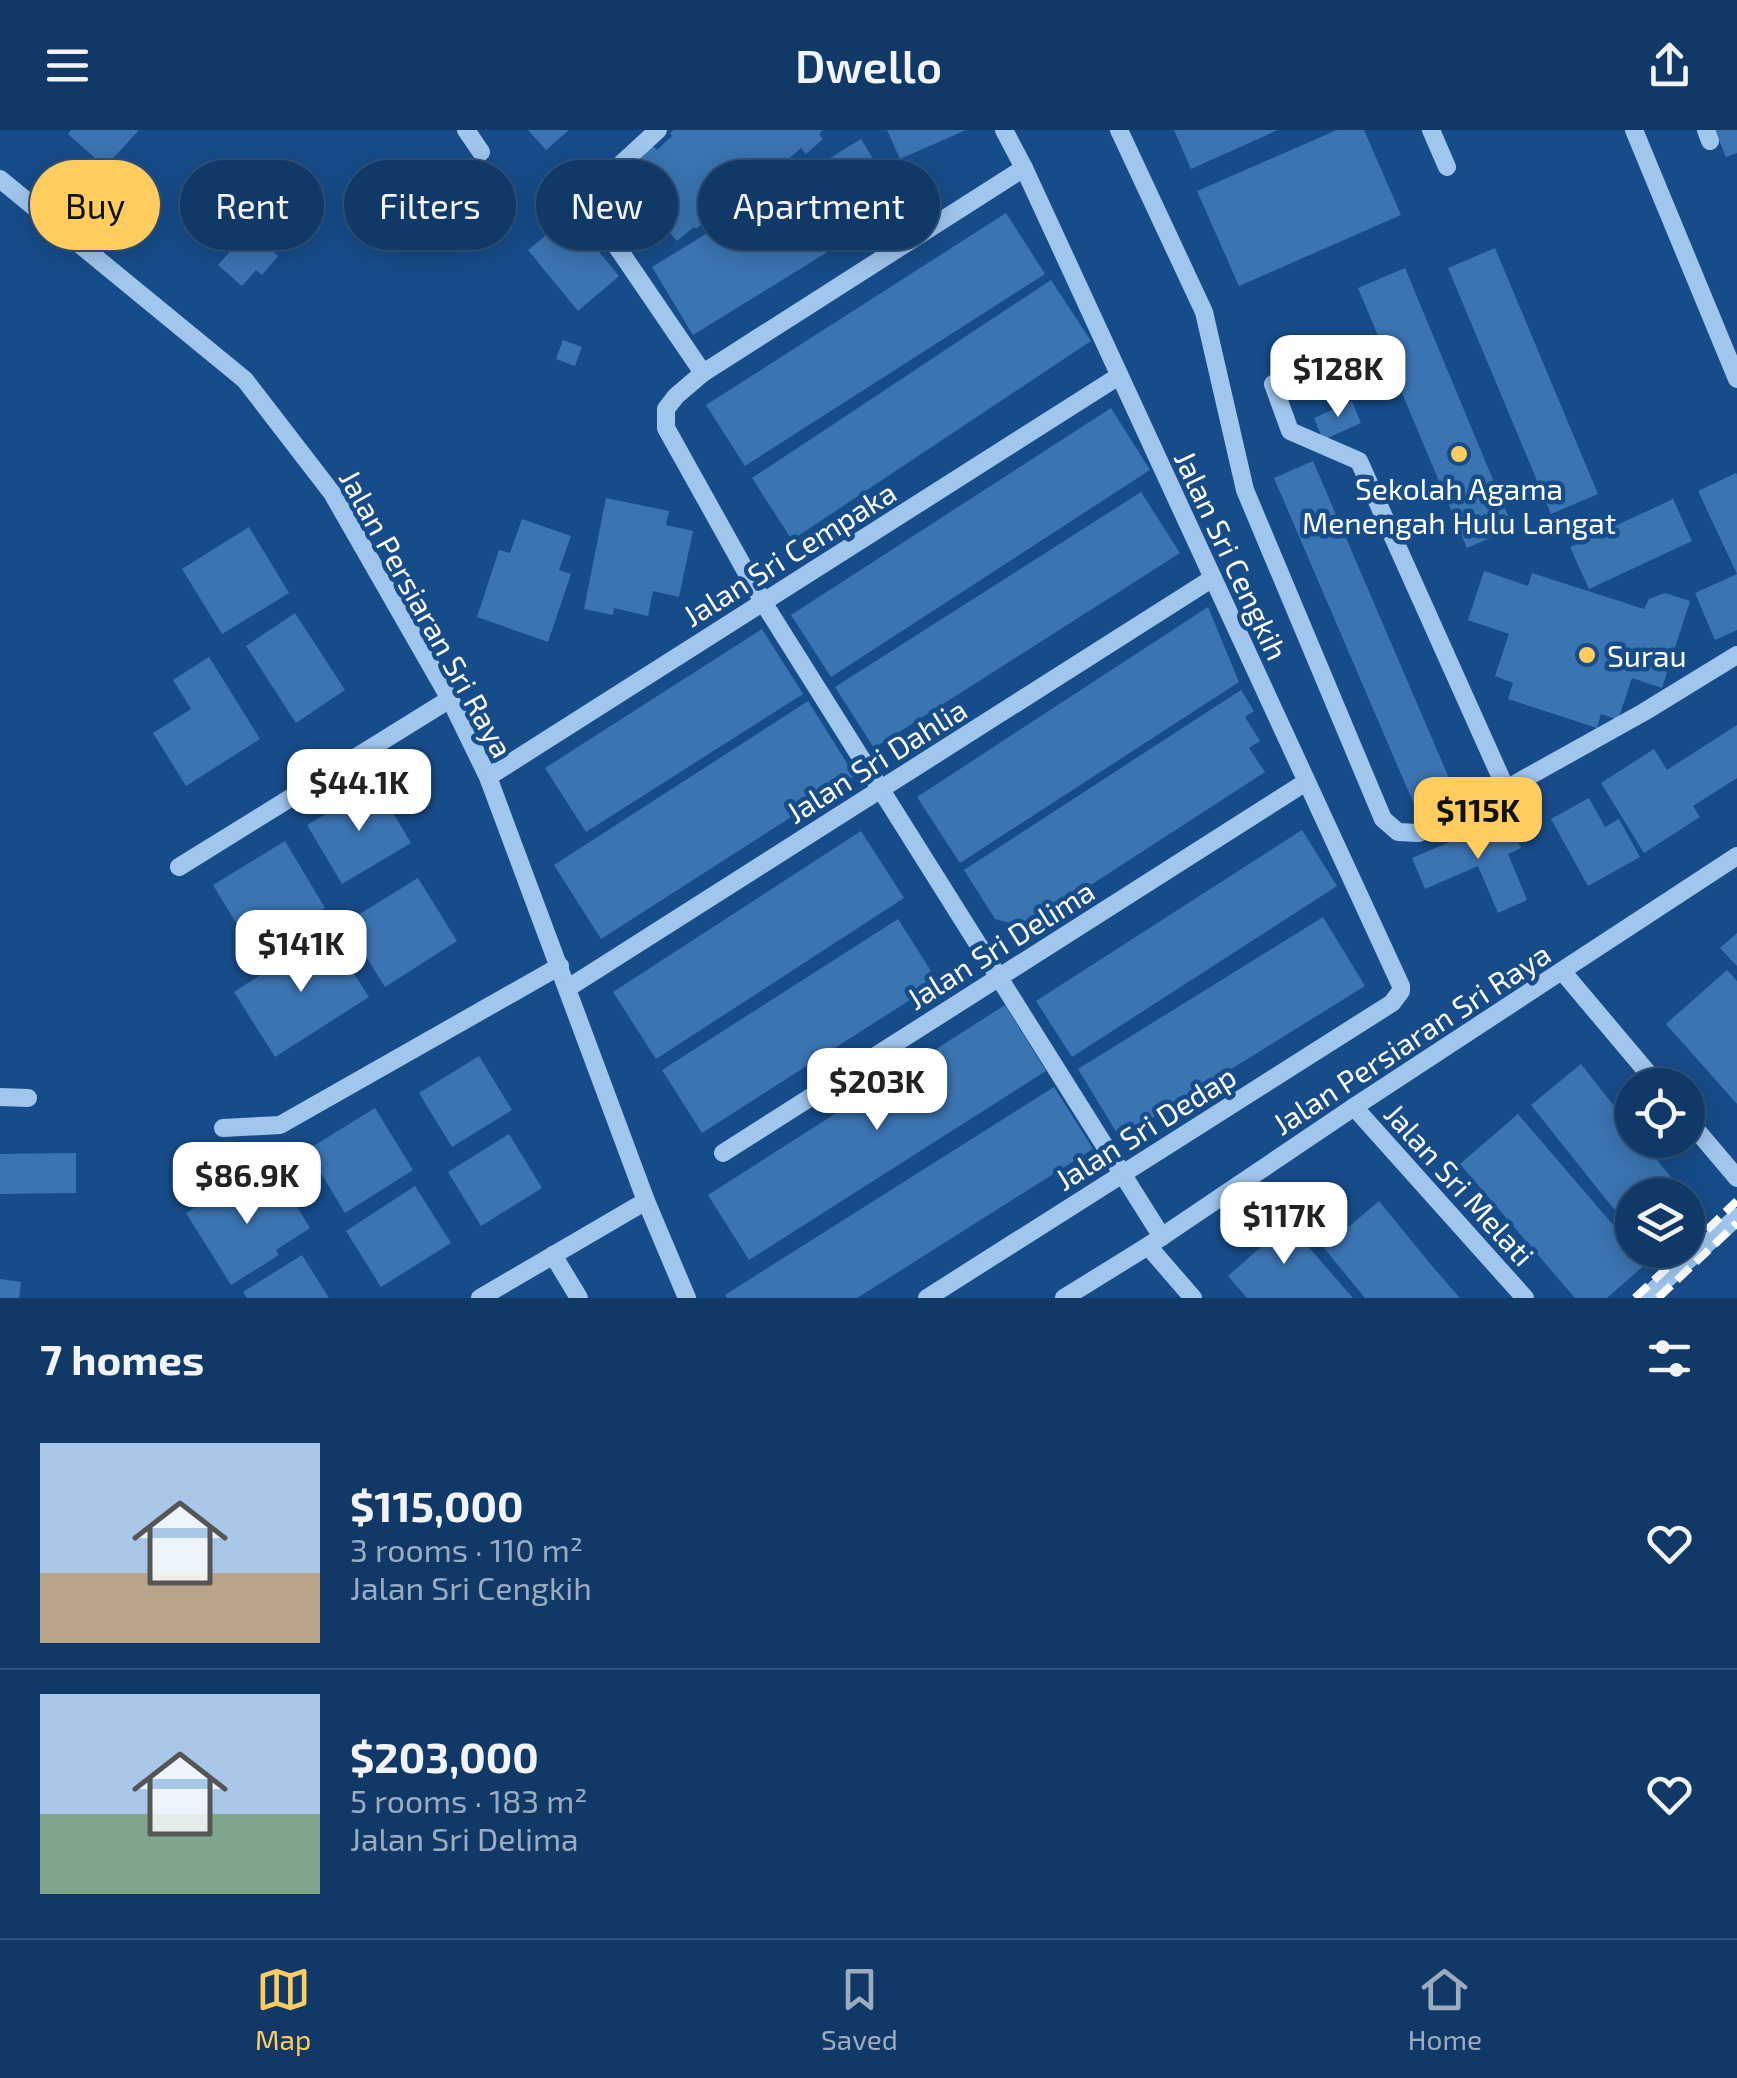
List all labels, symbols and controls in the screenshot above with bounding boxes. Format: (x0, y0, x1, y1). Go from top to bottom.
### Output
icon: menu (40, 38, 95, 93)
text: Dwello (795, 38, 942, 92)
icon: share (1642, 38, 1697, 93)
chip: Buy (30, 160, 160, 250)
chip: Rent (180, 160, 324, 250)
chip: Filters (344, 160, 516, 250)
chip: New (536, 160, 678, 250)
chip: Apartment (698, 160, 940, 250)
pin: $128K (1268, 335, 1408, 420)
text: $128K (1292, 348, 1384, 386)
marker: Sekolah Agama Menengah Hulu Langat (1448, 443, 1470, 465)
street label: Jalan Sri Cengkih (1168, 445, 1296, 665)
street label: Jalan Persiaran Sri Raya (333, 463, 521, 763)
place label: Sekolah Agama Menengah Hulu Langat (1302, 470, 1616, 540)
street label: Jalan Sri Cempaka (676, 473, 902, 633)
place label: Surau (1607, 637, 1687, 673)
marker: Surau (1576, 644, 1598, 666)
street label: Jalan Sri Dahlia (779, 690, 973, 830)
pin: $44.1K (278, 749, 440, 834)
text: $44.1K (309, 762, 409, 800)
pin: $115K (1408, 777, 1548, 862)
text: $115K (1436, 790, 1520, 828)
street label: Jalan Sri Delima (900, 872, 1100, 1016)
pin: $141K (231, 910, 371, 995)
text: $141K (258, 923, 344, 961)
street label: Jalan Persiaran Sri Raya (1265, 935, 1557, 1141)
pin: $203K (807, 1048, 947, 1133)
street label: Jalan Sri Dedap (1048, 1057, 1242, 1197)
text: $203K (829, 1061, 925, 1099)
map controls (1615, 1068, 1705, 1268)
button: locate (1615, 1068, 1705, 1158)
street label: Jalan Sri Melati (1378, 1095, 1542, 1273)
pin: $86.9K (166, 1142, 328, 1227)
text: $86.9K (195, 1155, 299, 1193)
button: layers (1615, 1178, 1705, 1268)
pin: $117K (1214, 1182, 1354, 1267)
text: $117K (1242, 1195, 1326, 1233)
icon: filters (1642, 1331, 1697, 1386)
text: 7 homes (40, 1333, 204, 1383)
text: $115,000 (350, 1480, 524, 1530)
icon: home (120, 1483, 240, 1603)
icon: heart (1642, 1516, 1697, 1571)
text: 3 rooms · 110 m² (350, 1530, 583, 1568)
text: Jalan Sri Cengkih (350, 1568, 592, 1606)
text: $203,000 (350, 1731, 539, 1781)
icon: home (120, 1734, 240, 1854)
icon: heart (1642, 1767, 1697, 1822)
text: 5 rooms · 183 m² (350, 1781, 588, 1819)
text: Jalan Sri Delima (350, 1819, 579, 1857)
tab: Map (255, 1962, 311, 2056)
tab: Saved (821, 1962, 898, 2056)
tab: Home (1408, 1962, 1482, 2056)

